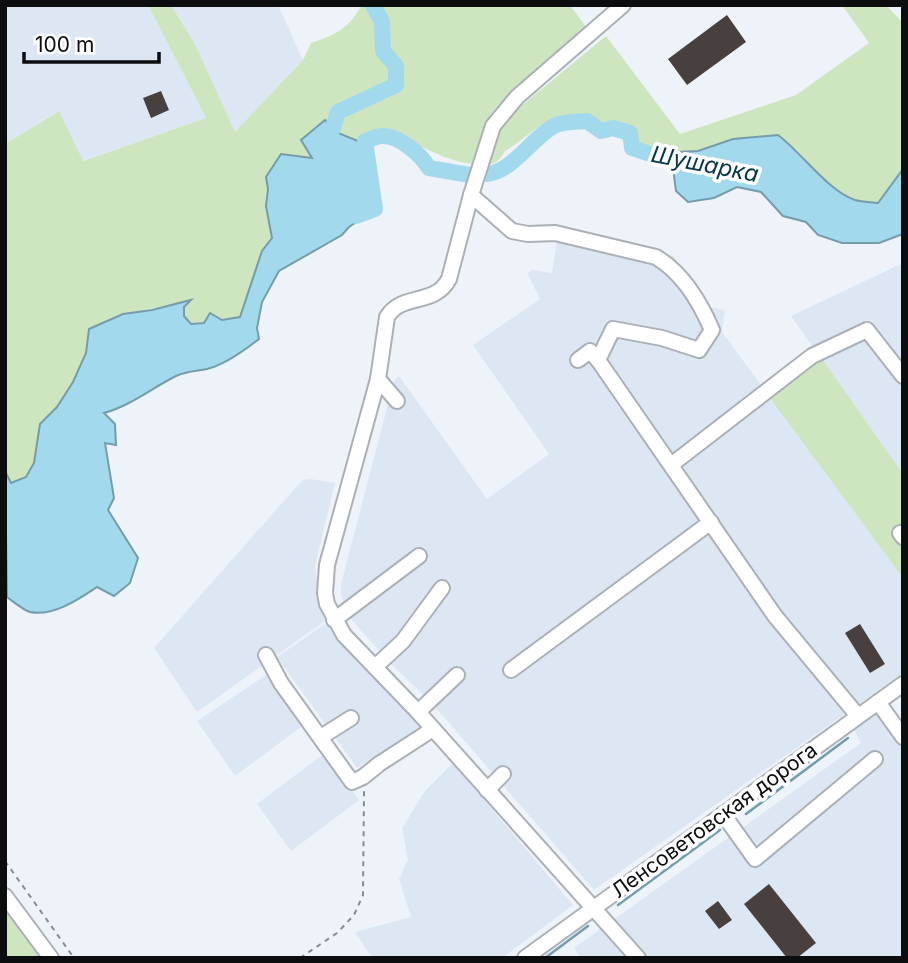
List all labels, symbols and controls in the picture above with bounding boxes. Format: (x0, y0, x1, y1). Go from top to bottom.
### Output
scale bar (24, 21, 159, 65)
text: 100 m (35, 32, 94, 57)
water label: Шушарка (649, 140, 761, 188)
street label: Ленсоветовская дорога (606, 737, 822, 903)

